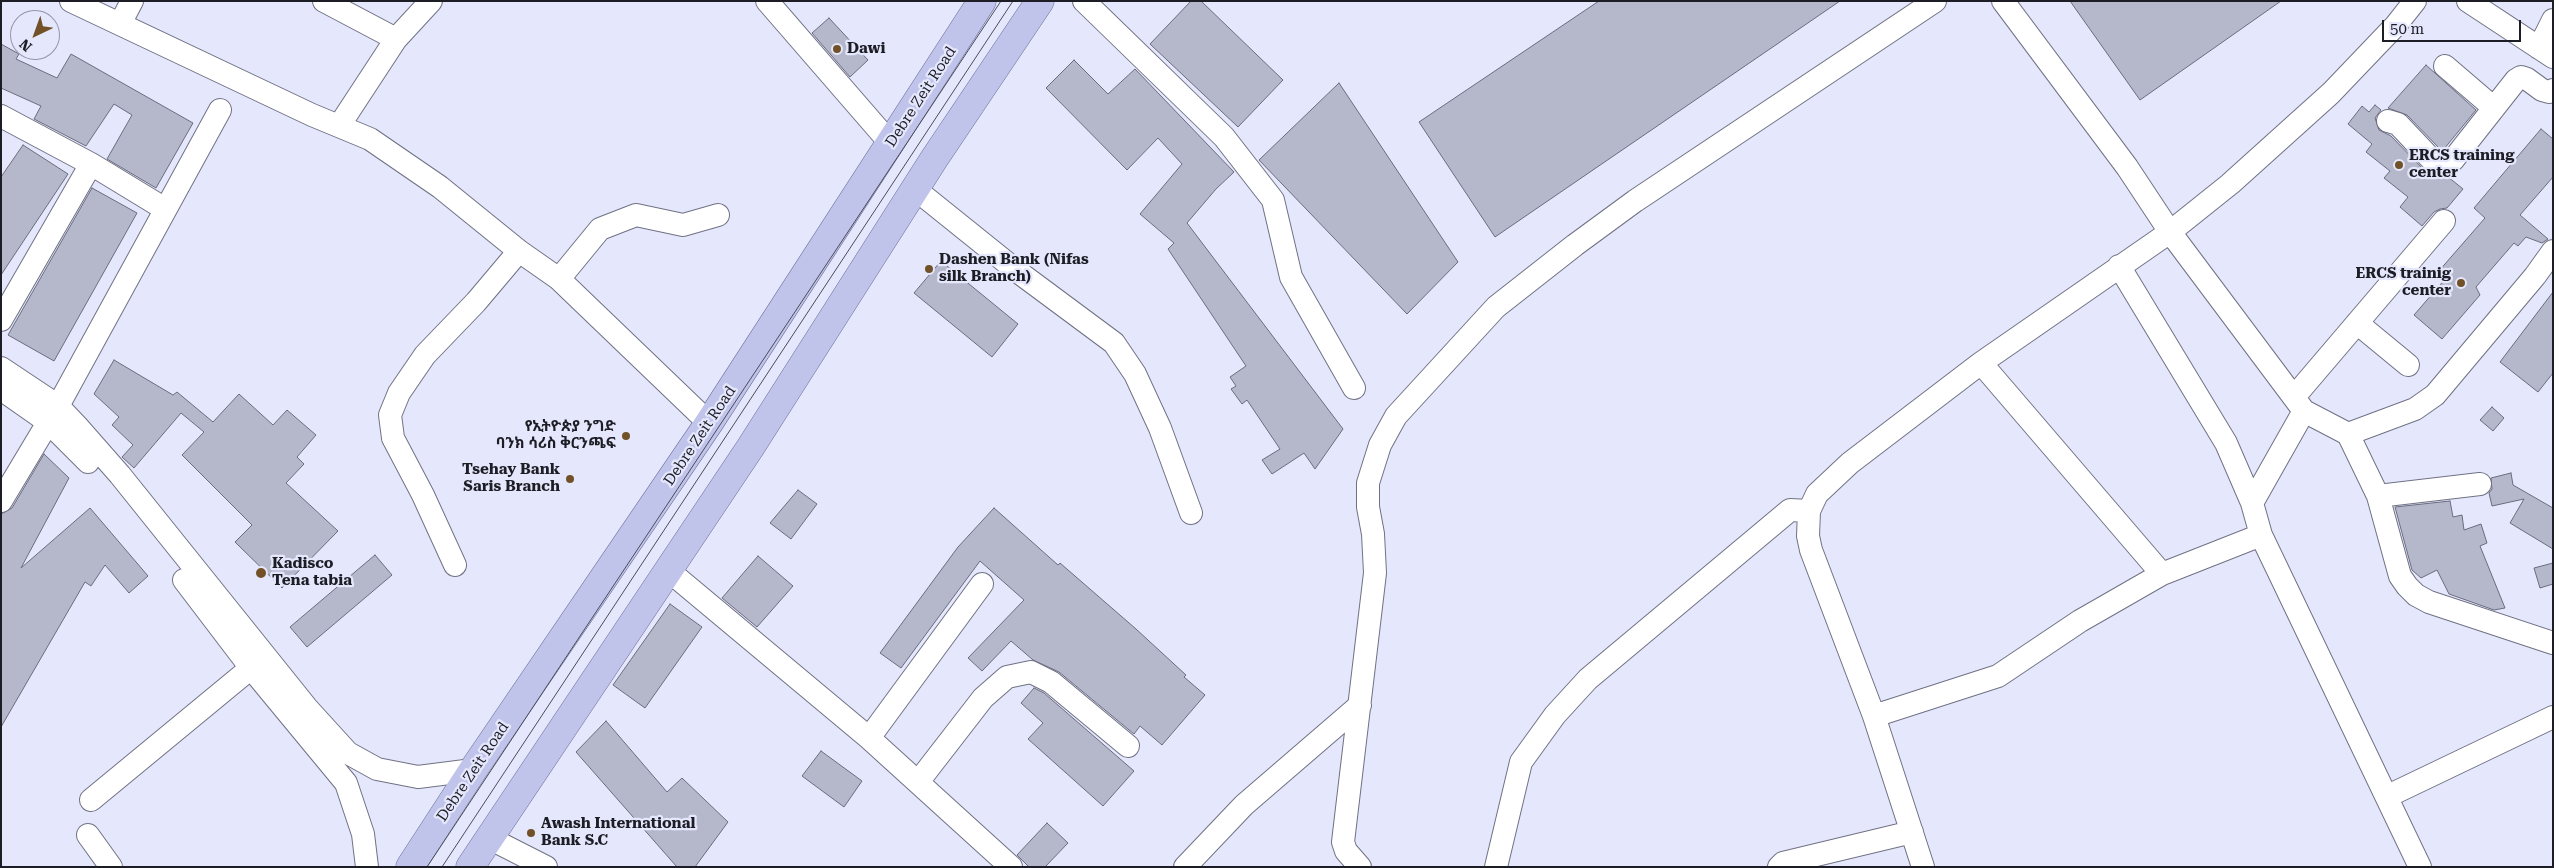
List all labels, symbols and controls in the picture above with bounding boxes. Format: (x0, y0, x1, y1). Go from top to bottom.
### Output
north arrow (10, 10, 60, 60)
scale bar (2384, 10, 2523, 42)
text: 50 m (2390, 20, 2424, 38)
text: N (16, 36, 35, 55)
place label: Dawi (847, 40, 885, 58)
marker: Dawi (831, 43, 843, 55)
street label: Debre Zeit Road (882, 43, 960, 151)
place label: ERCS training center (2409, 147, 2514, 182)
marker: ERCS training center (2393, 159, 2405, 171)
place label: Dashen Bank (Nifas silk Branch) (939, 251, 1089, 286)
marker: Dashen Bank (Nifas silk Branch) (923, 263, 935, 275)
place label: ERCS trainig center (2356, 265, 2451, 300)
marker: ERCS trainig center (2455, 277, 2467, 289)
street label: Debre Zeit Road (660, 383, 740, 489)
place label: የኢትዮጵያ ንግድ ባንክ ሳሪስ ቅርንጫፍ (496, 418, 616, 453)
marker: የኢትዮጵያ ንግድ ባንክ ሳሪስ ቅርንጫፍ (620, 430, 632, 442)
place label: Tsehay Bank Saris Branch (462, 461, 560, 496)
marker: Tsehay Bank Saris Branch (564, 473, 576, 485)
place label: Kadisco Tena tabia (272, 555, 352, 590)
marker: Kadisco Tena tabia (254, 566, 268, 580)
street label: Debre Zeit Road (433, 719, 513, 825)
place label: Awash International Bank S.C (541, 815, 695, 850)
marker: Awash International Bank S.C (525, 827, 537, 839)

